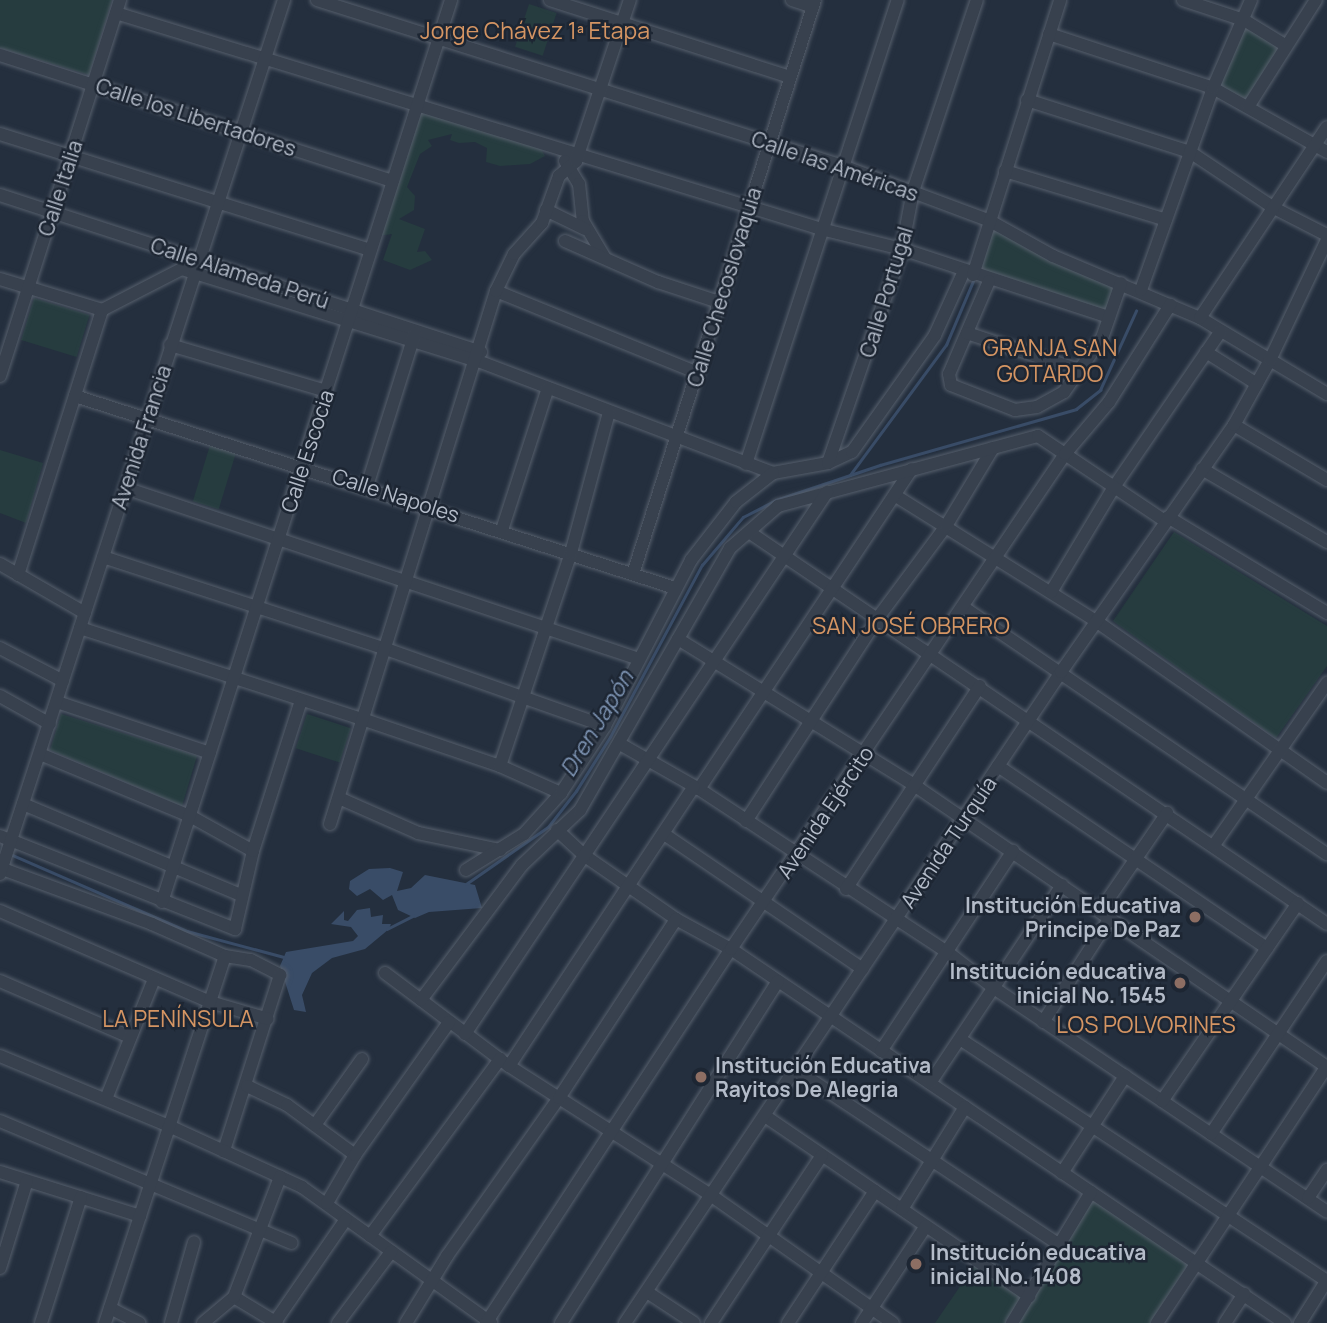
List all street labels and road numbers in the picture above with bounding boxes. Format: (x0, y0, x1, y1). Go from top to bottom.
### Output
street label: Calle los Libertadores (93, 73, 299, 161)
street label: Calle las Américas (748, 126, 922, 206)
street label: Calle Italia (33, 137, 87, 239)
street label: Calle Checoslovaquia (682, 184, 766, 390)
street label: Calle Portugal (854, 224, 918, 360)
street label: Calle Alameda Perú (148, 232, 332, 314)
street label: Avenida Francia (106, 362, 176, 512)
street label: Calle Escocia (275, 386, 339, 516)
street label: Calle Napoles (329, 463, 463, 527)
street label: Avenida Ejército (772, 741, 878, 883)
street label: Avenida Turquía (895, 771, 1001, 913)

